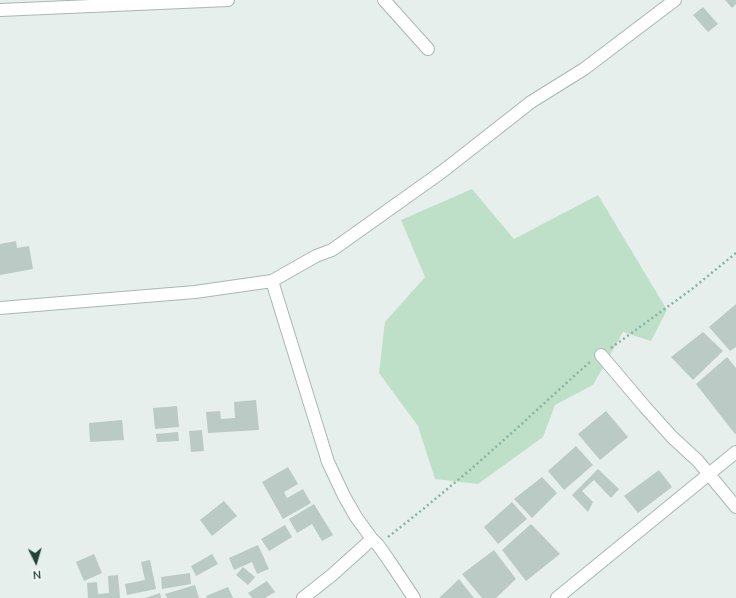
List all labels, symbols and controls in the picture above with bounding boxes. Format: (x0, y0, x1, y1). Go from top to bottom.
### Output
north arrow (16, 542, 56, 582)
text: N (32, 567, 42, 582)

